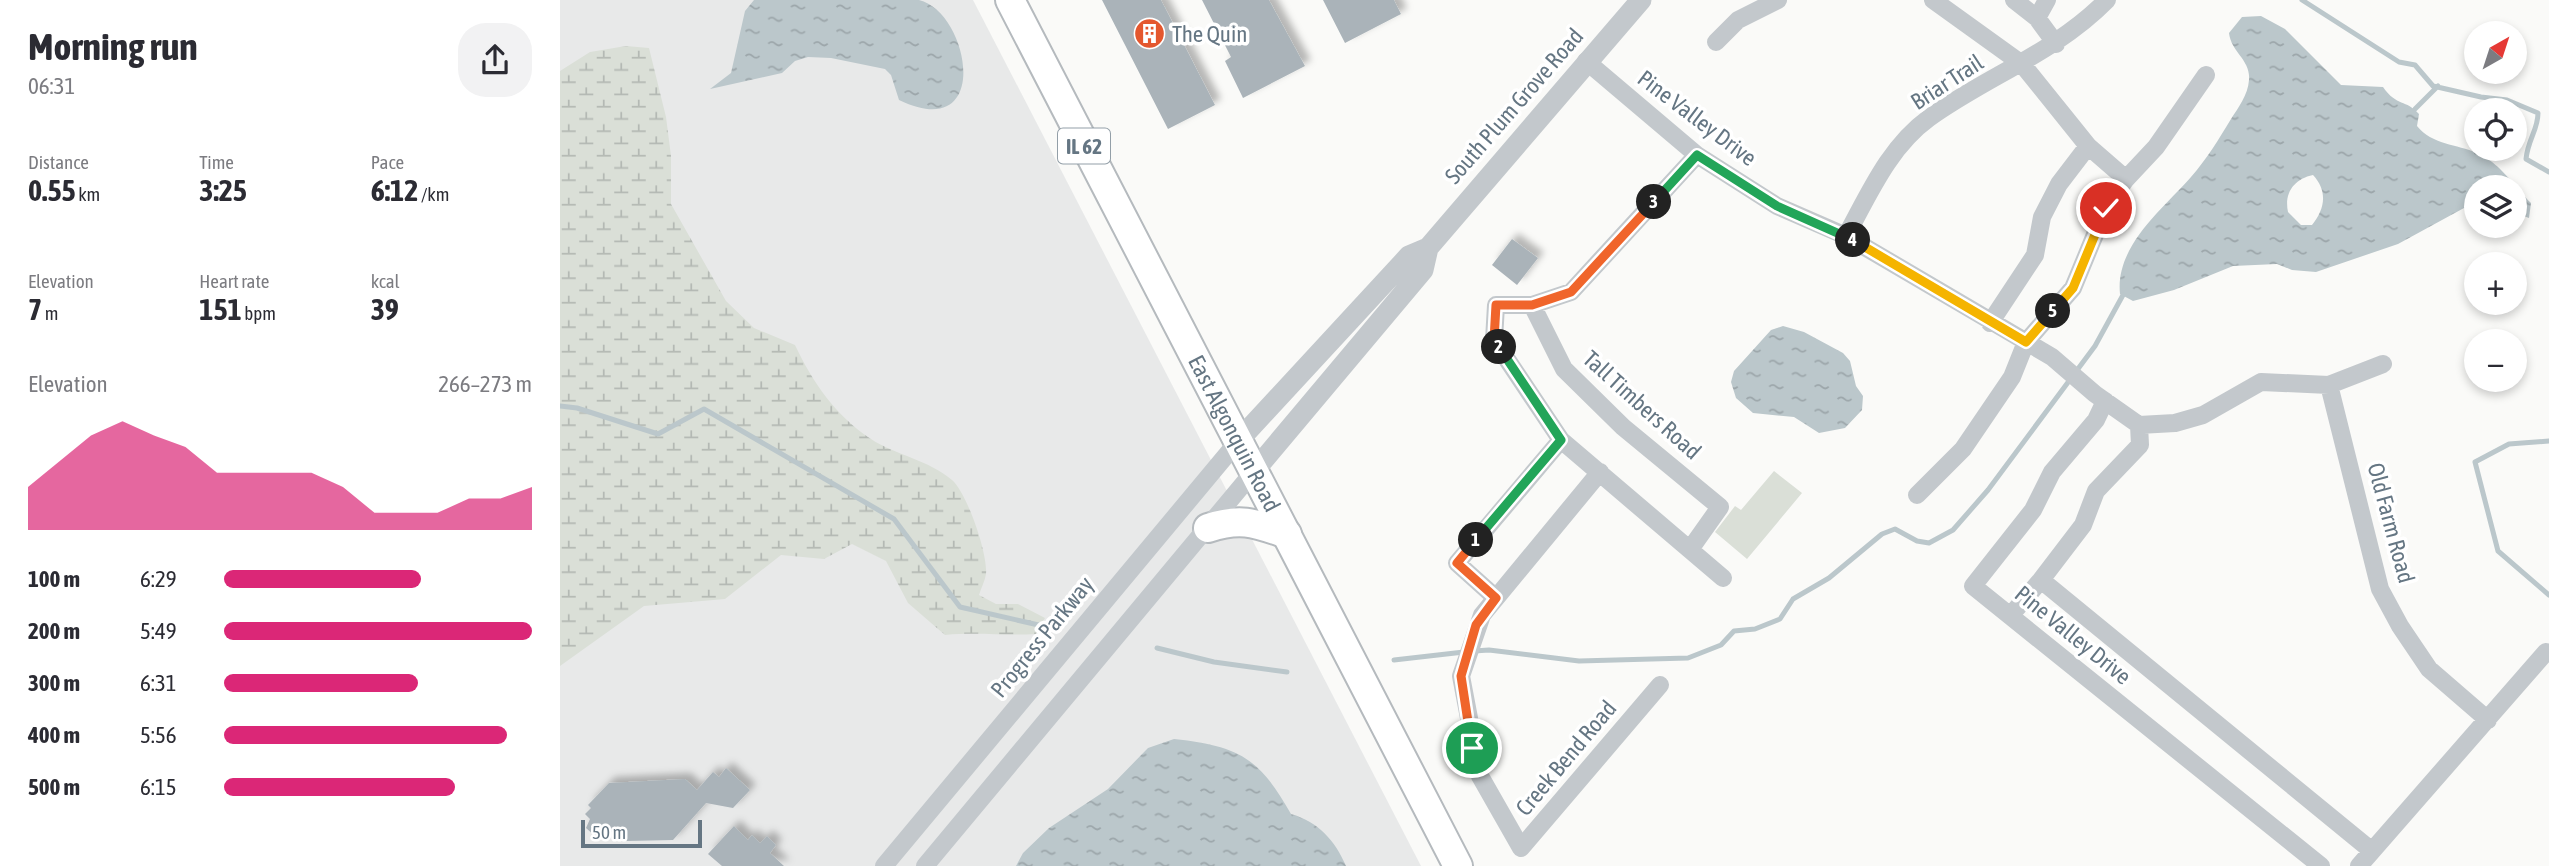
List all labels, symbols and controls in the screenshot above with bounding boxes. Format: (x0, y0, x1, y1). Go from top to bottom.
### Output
building icon: The Quin (1132, 17, 1166, 51)
place label: The Quin (1172, 21, 1247, 47)
north arrow (2464, 21, 2527, 84)
map controls (2464, 21, 2527, 392)
button: share (458, 23, 532, 97)
street label: South Plum Grove Road (1440, 23, 1588, 189)
text: Morning run (28, 25, 198, 68)
street label: Briar Trail (1906, 49, 1988, 115)
street label: Pine Valley Drive (1633, 65, 1761, 171)
text: 06:31 (28, 73, 75, 99)
button: locate (2464, 98, 2527, 161)
road number: IL 62 (1058, 128, 1110, 164)
text: Distance (28, 151, 89, 173)
text: Time (199, 151, 234, 173)
text: Pace (371, 151, 404, 173)
text: 0.55 (28, 173, 76, 207)
text: 3:25 (199, 173, 247, 207)
text: 6:12 (371, 173, 418, 207)
button: layers (2464, 175, 2527, 238)
pin (2076, 178, 2136, 238)
text: km (76, 183, 100, 205)
text: /km (418, 183, 449, 205)
pin: 3 (1636, 184, 1672, 220)
icon: check (2087, 189, 2125, 227)
text: 3 (1649, 190, 1658, 212)
pin: 4 (1836, 222, 1870, 258)
text: 4 (1848, 228, 1857, 250)
button: + (2464, 252, 2527, 315)
text: Elevation (28, 270, 94, 292)
text: Heart rate (199, 270, 269, 292)
text: kcal (371, 270, 400, 292)
text: 7 (28, 292, 42, 326)
text: 151 (199, 292, 242, 326)
text: 39 (371, 292, 399, 326)
pin: 5 (2036, 294, 2070, 328)
text: 5 (2048, 299, 2057, 321)
text: m (42, 302, 58, 324)
text: bpm (242, 302, 276, 324)
button: − (2464, 329, 2527, 392)
pin: 2 (1482, 330, 1516, 364)
text: 2 (1494, 335, 1503, 357)
street label: Tall Timbers Road (1578, 345, 1706, 465)
street label: East Algonquin Road (1183, 351, 1285, 516)
text: Elevation (28, 371, 108, 397)
text: 266–273 m (438, 371, 532, 397)
street label: Old Farm Road (2362, 460, 2420, 586)
pin: 1 (1458, 522, 1494, 558)
text: 1 (1471, 528, 1480, 550)
text: 100 m (28, 566, 80, 592)
text: 6:29 (140, 566, 177, 592)
street label: Progress Parkway (985, 572, 1099, 702)
street label: Pine Valley Drive (2010, 580, 2136, 690)
text: 200 m (28, 618, 80, 644)
text: 5:49 (140, 618, 177, 644)
text: 300 m (28, 670, 80, 696)
text: 6:31 (140, 670, 177, 696)
street label: Creek Bend Road (1511, 695, 1621, 821)
pin (1442, 718, 1502, 778)
text: 400 m (28, 722, 80, 748)
text: 5:56 (140, 722, 177, 748)
icon: arrive (1453, 729, 1491, 767)
text: 500 m (28, 774, 80, 800)
text: 6:15 (140, 774, 177, 800)
scale bar (581, 817, 702, 849)
text: 50 m (592, 821, 626, 843)

